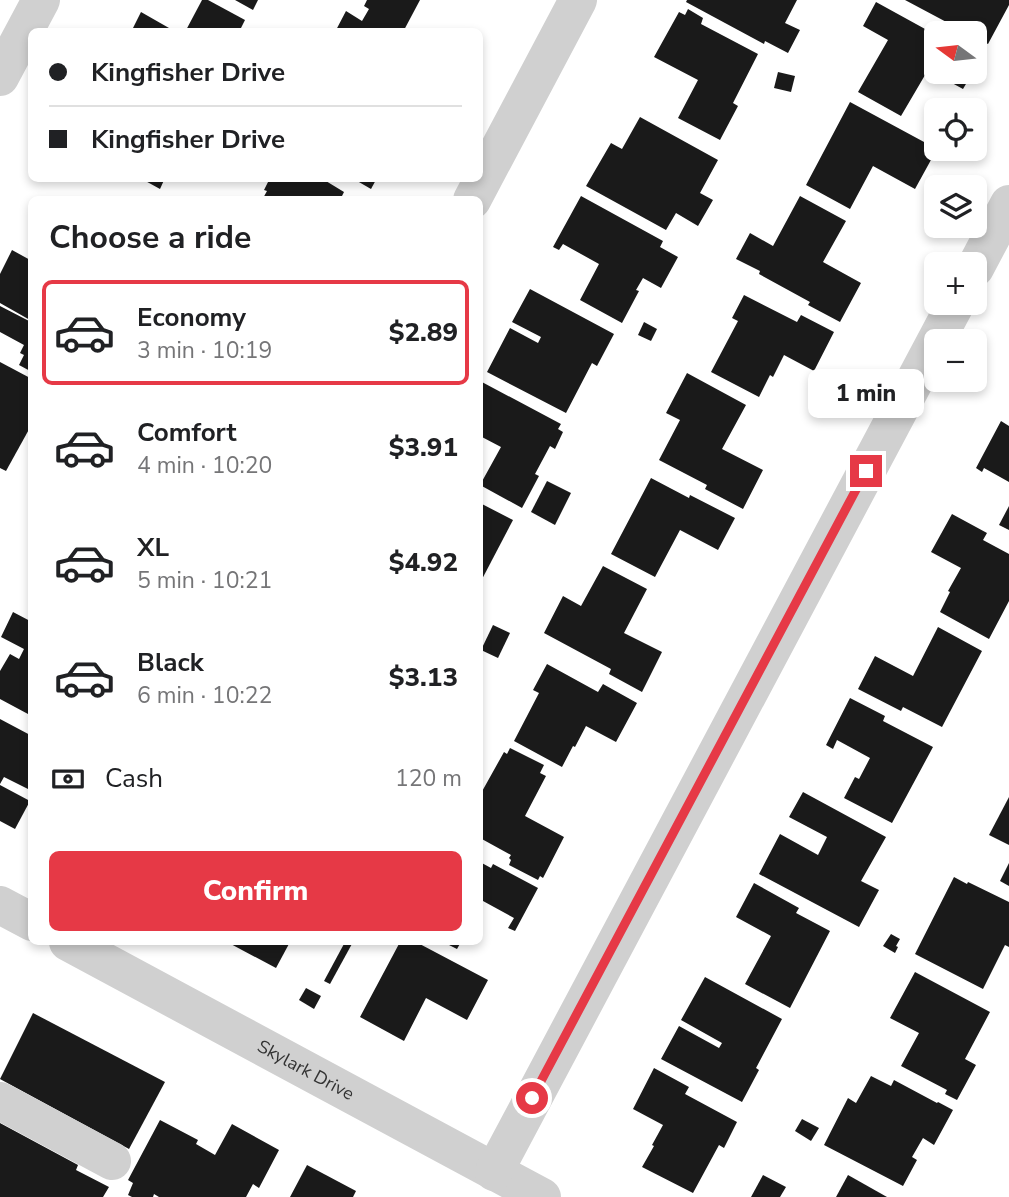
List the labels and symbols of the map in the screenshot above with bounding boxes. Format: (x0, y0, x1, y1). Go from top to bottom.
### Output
north arrow (924, 21, 987, 84)
callout: 1 min (808, 370, 924, 419)
route end (850, 455, 882, 487)
street label: Skylark Drive (253, 1034, 358, 1106)
route start (516, 1082, 548, 1114)

